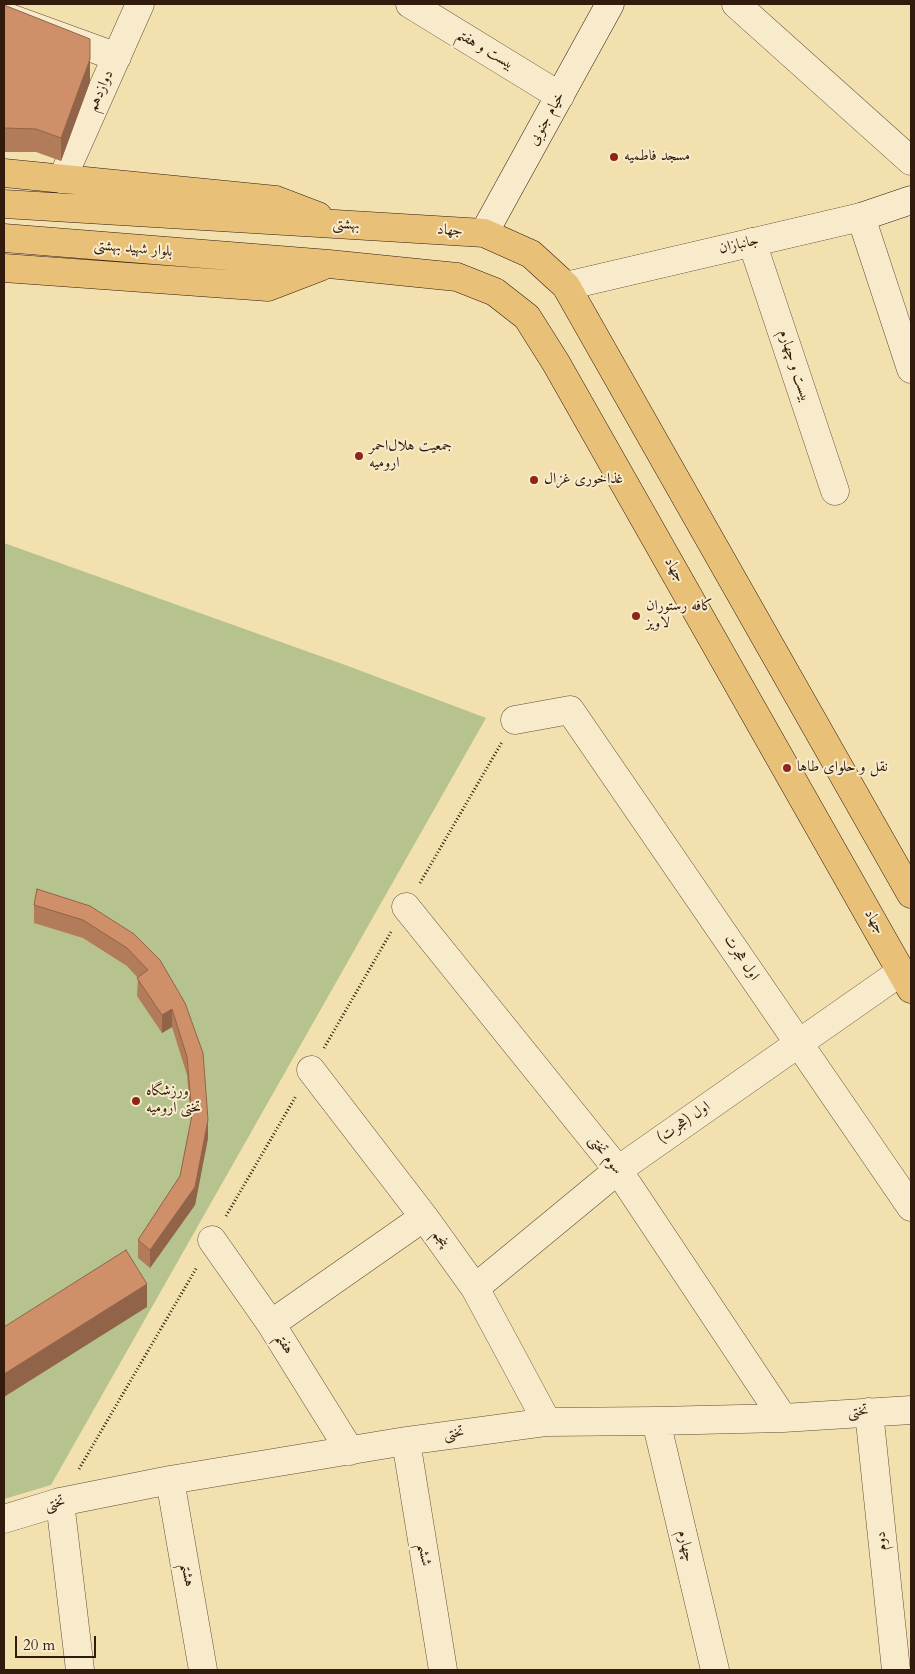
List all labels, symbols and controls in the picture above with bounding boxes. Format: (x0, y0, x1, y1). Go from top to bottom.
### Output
street label: بیست و هفتم (453, 26, 517, 74)
street label: دوازدهم (84, 68, 118, 114)
street label: خیام جنوبی (525, 89, 569, 149)
place label: مسجد فاطمیه (624, 148, 690, 166)
marker: مسجد فاطمیه (608, 151, 620, 163)
street label: بهشتی (332, 215, 360, 235)
street label: جهاد (436, 221, 464, 241)
street label: جانبازان (717, 232, 761, 258)
street label: بلوار شهید بهشتی (93, 237, 173, 261)
street label: بیست و چهارم (774, 328, 814, 404)
place label: جمعیت هلال‌احمر ارومیه (369, 438, 452, 473)
marker: جمعیت هلال‌احمر ارومیه (353, 450, 365, 462)
place label: غذاخوری غزال (544, 471, 623, 489)
marker: غذاخوری غزال (528, 474, 540, 486)
street label: جهاد (660, 554, 688, 586)
place label: کافه رستوران لاویز (646, 598, 713, 633)
marker: کافه رستوران لاویز (630, 610, 642, 622)
place label: نقل و حلوای طاها (797, 759, 888, 777)
marker: نقل و حلوای طاها (781, 762, 793, 774)
street label: جهاد (860, 906, 888, 938)
street label: اول هجرت (719, 932, 763, 984)
place label: ورزشگاه تختی ارومیه (146, 1083, 201, 1118)
marker: ورزشگاه تختی ارومیه (130, 1095, 142, 1107)
street label: اول (هجرت) (654, 1098, 714, 1148)
street label: سوم تختی (584, 1132, 626, 1178)
street label: پنجم (427, 1226, 453, 1252)
street label: هفتم (271, 1330, 297, 1358)
street label: تختی (847, 1402, 869, 1422)
street label: تختی (443, 1424, 465, 1444)
street label: تختی (43, 1493, 67, 1515)
street label: چهارم (673, 1528, 697, 1564)
street label: دوم (872, 1530, 892, 1552)
street label: ششم (413, 1542, 435, 1568)
street label: هشتم (176, 1562, 198, 1588)
scale bar (18, 1626, 99, 1658)
text: 20 m (23, 1635, 55, 1655)

